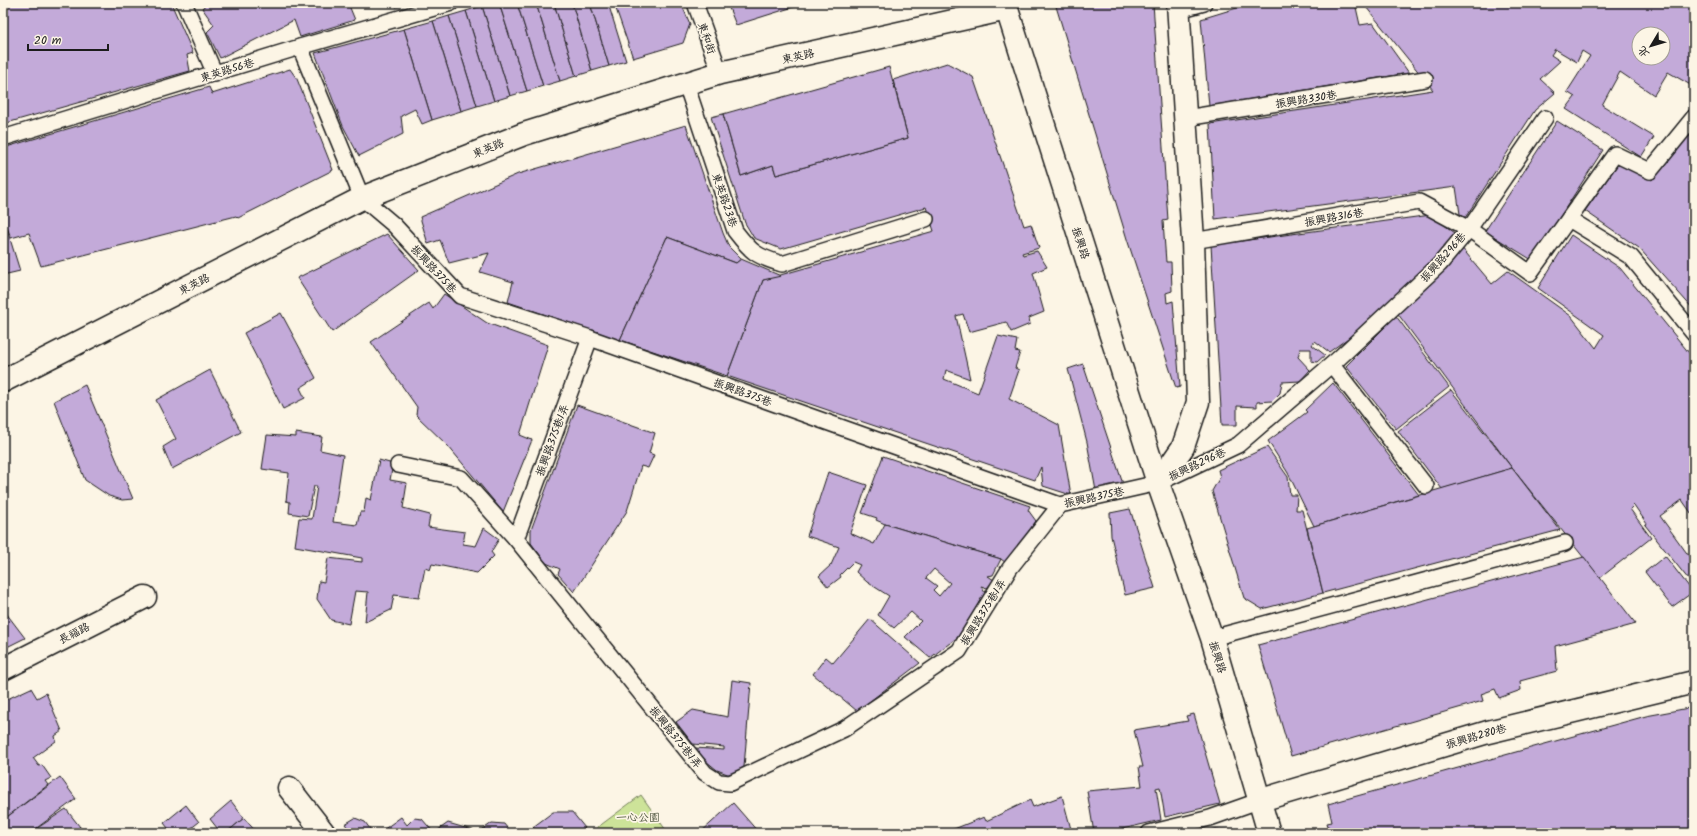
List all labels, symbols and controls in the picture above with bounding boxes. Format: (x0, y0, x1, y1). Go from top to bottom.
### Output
street label: 東和街 (692, 20, 720, 58)
scale bar (28, 26, 108, 52)
north arrow (1631, 26, 1671, 66)
text: 20 m (34, 31, 62, 50)
text: 北 (1633, 42, 1654, 61)
street label: 東英路 (780, 44, 816, 69)
street label: 東英路56巷 (198, 54, 257, 88)
street label: 振興路330巷 (1274, 86, 1338, 114)
street label: 東英路 (470, 134, 507, 163)
street label: 東英路23巷 (706, 171, 742, 230)
street label: 振興路316巷 (1303, 204, 1365, 232)
street label: 振興路 (1066, 225, 1094, 262)
street label: 振興路296巷 (1416, 229, 1471, 287)
street label: 振興路375巷 (406, 241, 461, 298)
street label: 東英路 (176, 269, 213, 300)
street label: 振興路375巷 (711, 374, 775, 412)
street label: 振興路375巷1弄 (532, 402, 574, 479)
street label: 振興路296巷 (1166, 444, 1229, 486)
street label: 振興路375巷 (1062, 483, 1126, 513)
street label: 振興路375巷1弄 (956, 576, 1012, 649)
street label: 長福路 (56, 618, 93, 649)
street label: 振興路 (1204, 639, 1230, 676)
street label: 振興路375巷1弄 (644, 703, 706, 773)
street label: 振興路280巷 (1444, 720, 1509, 754)
park label: 一心公園 (616, 809, 660, 827)

